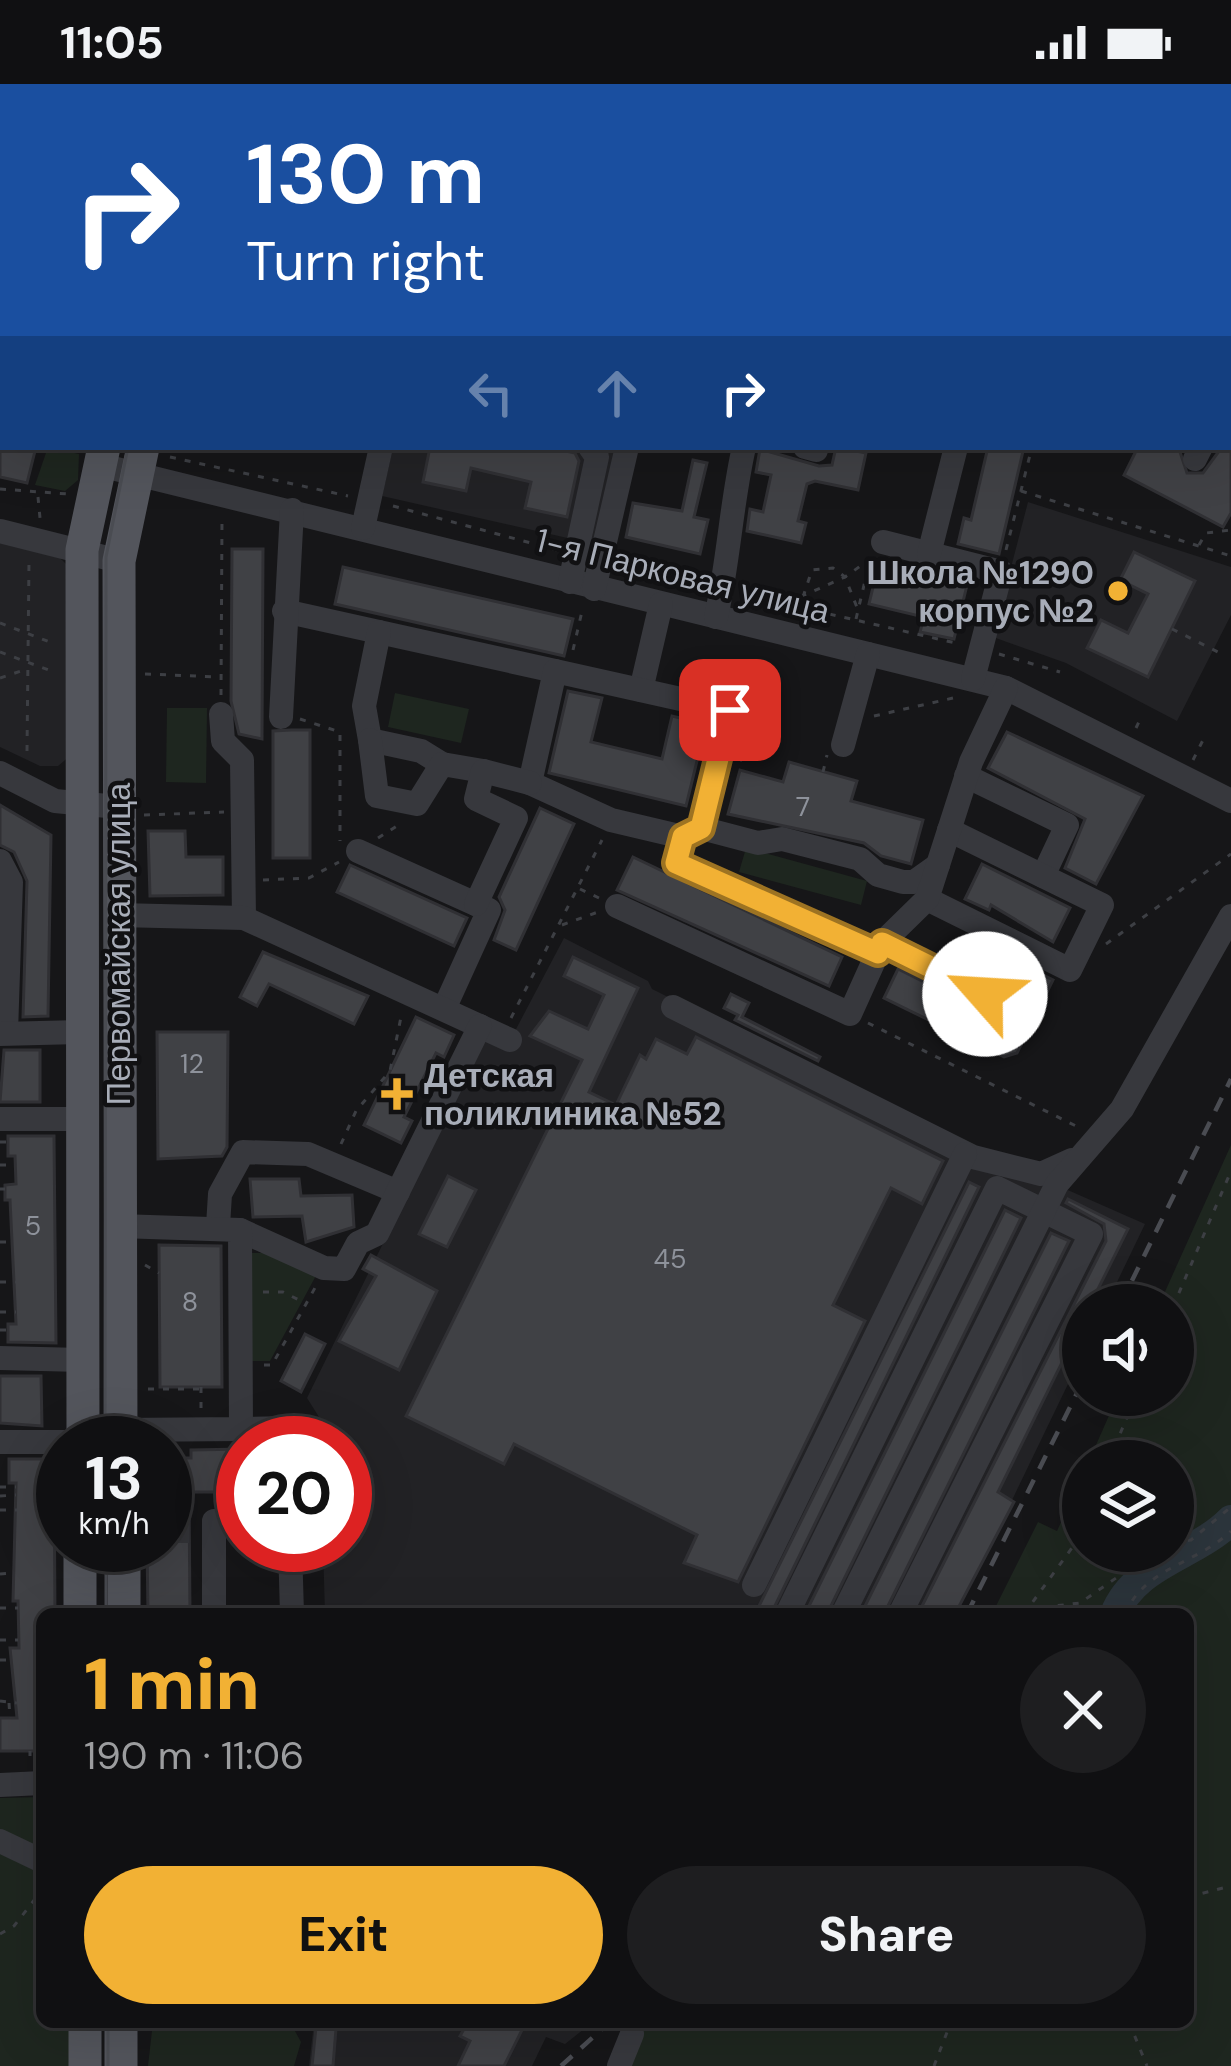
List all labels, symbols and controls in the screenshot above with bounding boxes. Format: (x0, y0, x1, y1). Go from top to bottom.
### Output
text: 11:05 (60, 13, 164, 72)
text: 130 m (246, 120, 485, 229)
icon: right (48, 132, 204, 288)
text: Turn right (246, 226, 485, 297)
icon: left (458, 360, 524, 426)
icon: ahead (584, 360, 650, 426)
icon: right (710, 360, 776, 426)
street label: 1-я Парковая улица (532, 518, 835, 633)
place label: Школа №1290 корпус №2 (866, 551, 1094, 632)
marker: Школа №1290 корпус №2 (1105, 578, 1131, 604)
pin (679, 659, 781, 761)
icon: arrive (697, 677, 763, 743)
street label: Первомайская улица (97, 782, 140, 1105)
house number: 7 (796, 789, 810, 824)
position arrow (922, 931, 1048, 1057)
house number: 12 (180, 1046, 204, 1081)
place label: Детская поликлиника №52 (424, 1054, 722, 1135)
marker: Детская поликлиника №52 (381, 1078, 413, 1110)
house number: 5 (25, 1208, 41, 1243)
house number: 45 (654, 1241, 686, 1276)
house number: 8 (182, 1284, 198, 1319)
map controls (1062, 1284, 1194, 1572)
button: sound (1062, 1284, 1194, 1416)
speed limit sign: 20 (216, 1416, 372, 1572)
text: 13 (85, 1439, 143, 1518)
button: layers (1062, 1440, 1194, 1572)
text: km/h (79, 1504, 149, 1543)
text: 1 min (84, 1638, 260, 1731)
button: close (1020, 1647, 1146, 1773)
text: 190 m · 11:06 (84, 1730, 304, 1781)
button: Exit (84, 1866, 603, 2004)
button: Share (627, 1866, 1146, 2004)

